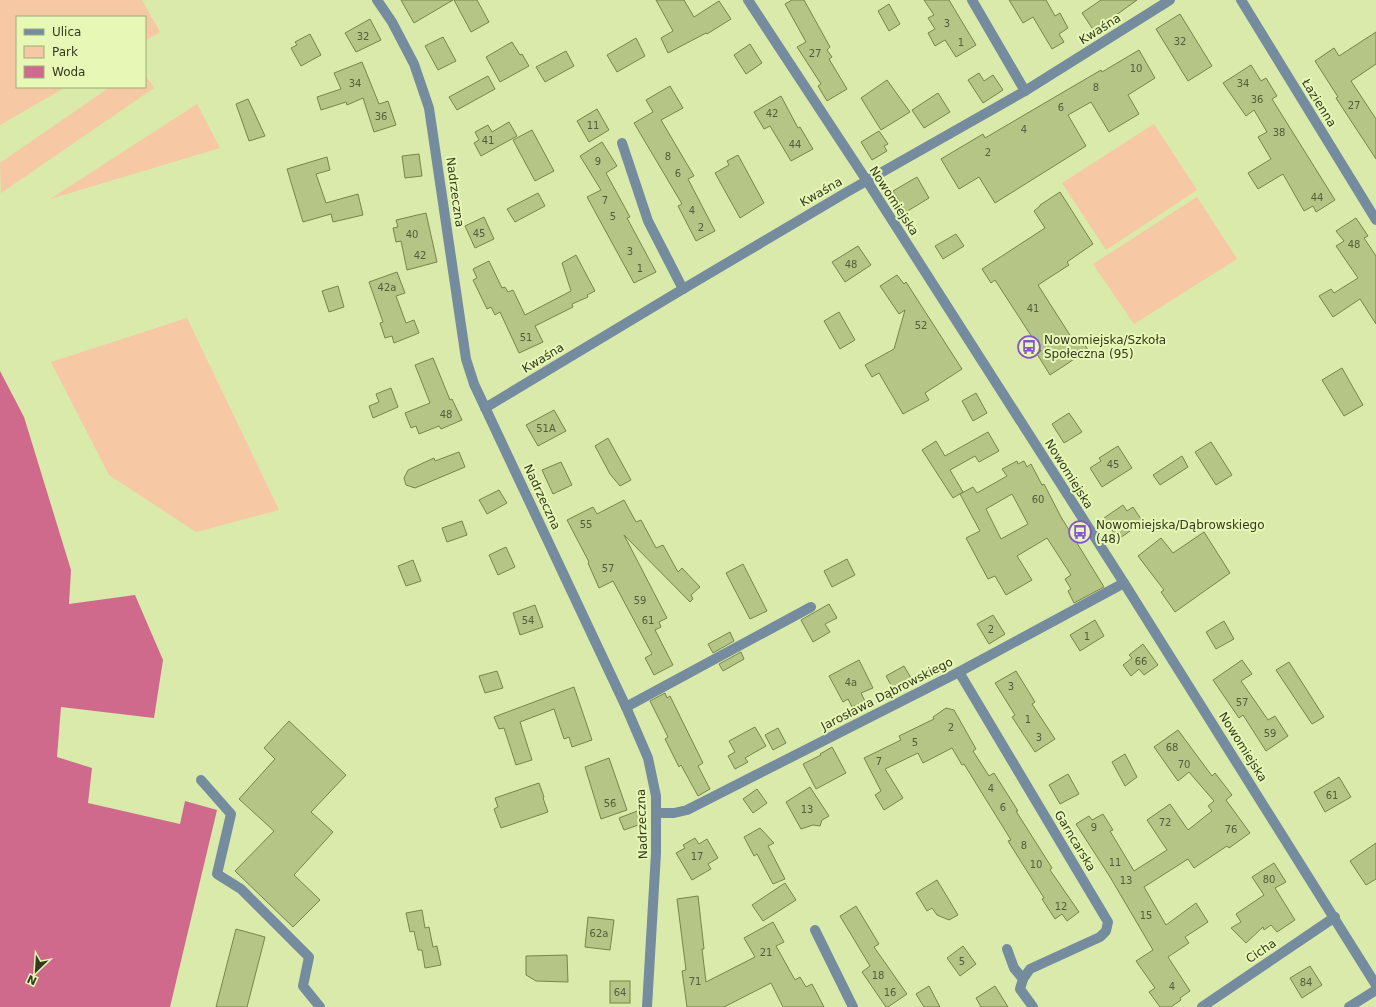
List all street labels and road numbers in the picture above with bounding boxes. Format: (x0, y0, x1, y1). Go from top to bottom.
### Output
street label: Kwaśna (1077, 11, 1123, 47)
street label: Łazienna (1298, 76, 1339, 129)
street label: Nadrzeczna (443, 156, 467, 228)
street label: Nowomiejska (866, 164, 922, 238)
street label: Kwaśna (797, 174, 845, 210)
street label: Kwaśna (520, 340, 566, 376)
street label: Nowomiejska (1042, 437, 1096, 511)
street label: Nadrzeczna (521, 462, 563, 532)
street label: Jarosława Dąbrowskiego (818, 655, 955, 734)
street label: Nowomiejska (1216, 710, 1270, 784)
street label: Nadrzeczna (634, 789, 650, 859)
street label: Garncarska (1051, 808, 1099, 874)
street label: Cicha (1243, 936, 1279, 966)

